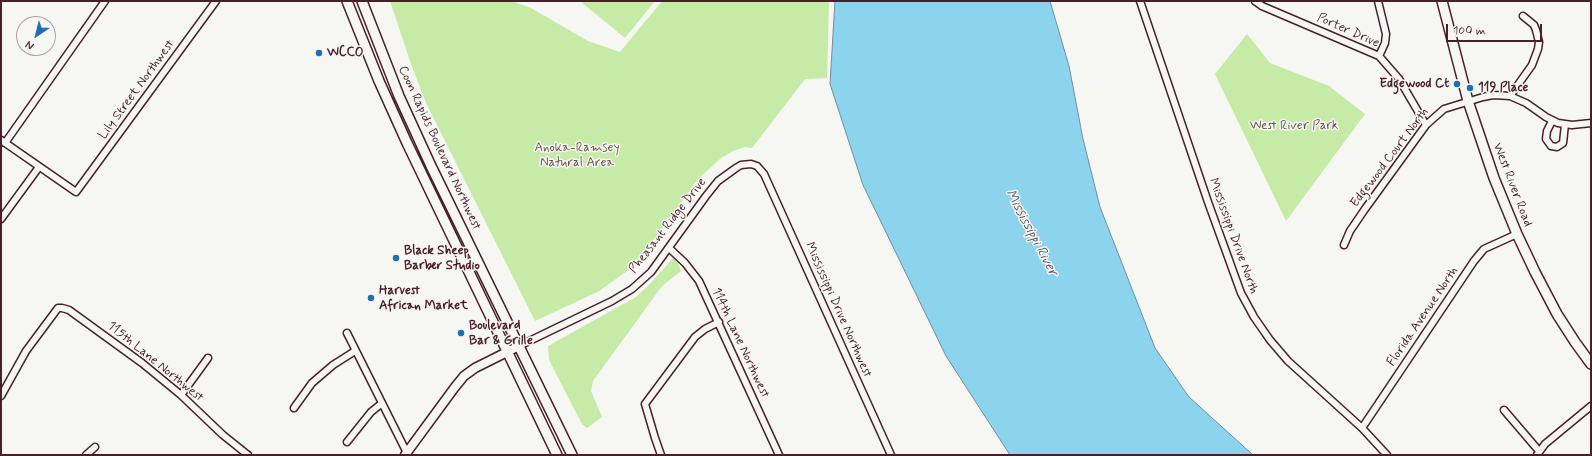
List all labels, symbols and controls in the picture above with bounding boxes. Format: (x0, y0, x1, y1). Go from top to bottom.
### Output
street label: Porter Drive (1314, 10, 1382, 52)
north arrow (16, 16, 56, 56)
scale bar (1448, 16, 1544, 42)
text: 100 m (1453, 23, 1485, 39)
text: N (23, 37, 37, 53)
street label: Lily Street Northwest (96, 37, 178, 143)
place label: WCCO (327, 45, 364, 61)
marker: WCCO (314, 48, 324, 58)
street label: Coon Rapids Boulevard Northwest (394, 63, 484, 233)
place label: Edgewood Ct (1379, 76, 1449, 92)
marker: Edgewood Ct (1452, 79, 1462, 89)
place label: 119 Place (1478, 80, 1528, 96)
marker: 119 Place (1465, 83, 1475, 93)
street label: Edgewood Court North (1348, 105, 1432, 211)
park label: West River Park (1250, 118, 1338, 134)
park label: Anoka-Ramsey Natural Area (534, 140, 620, 171)
street label: West River Road (1489, 141, 1535, 229)
street label: Pheasant Ridge Drive (626, 175, 710, 277)
street label: Mississippi Drive North (1205, 176, 1261, 296)
water label: Mississippi River (1001, 187, 1061, 279)
street label: Mississippi Drive Northwest (801, 240, 875, 380)
place label: Black Sheep Barber Studio (404, 243, 480, 274)
marker: Black Sheep Barber Studio (391, 253, 401, 263)
street label: Florida Avenue North (1384, 264, 1462, 370)
place label: Harvest African Market (379, 283, 468, 314)
street label: 114th Lane Northwest (708, 286, 772, 400)
marker: Harvest African Market (366, 293, 376, 303)
street label: 115th Lane Northwest (104, 318, 206, 406)
place label: Boulevard Bar & Grille (469, 318, 533, 349)
marker: Boulevard Bar & Grille (456, 328, 466, 338)

